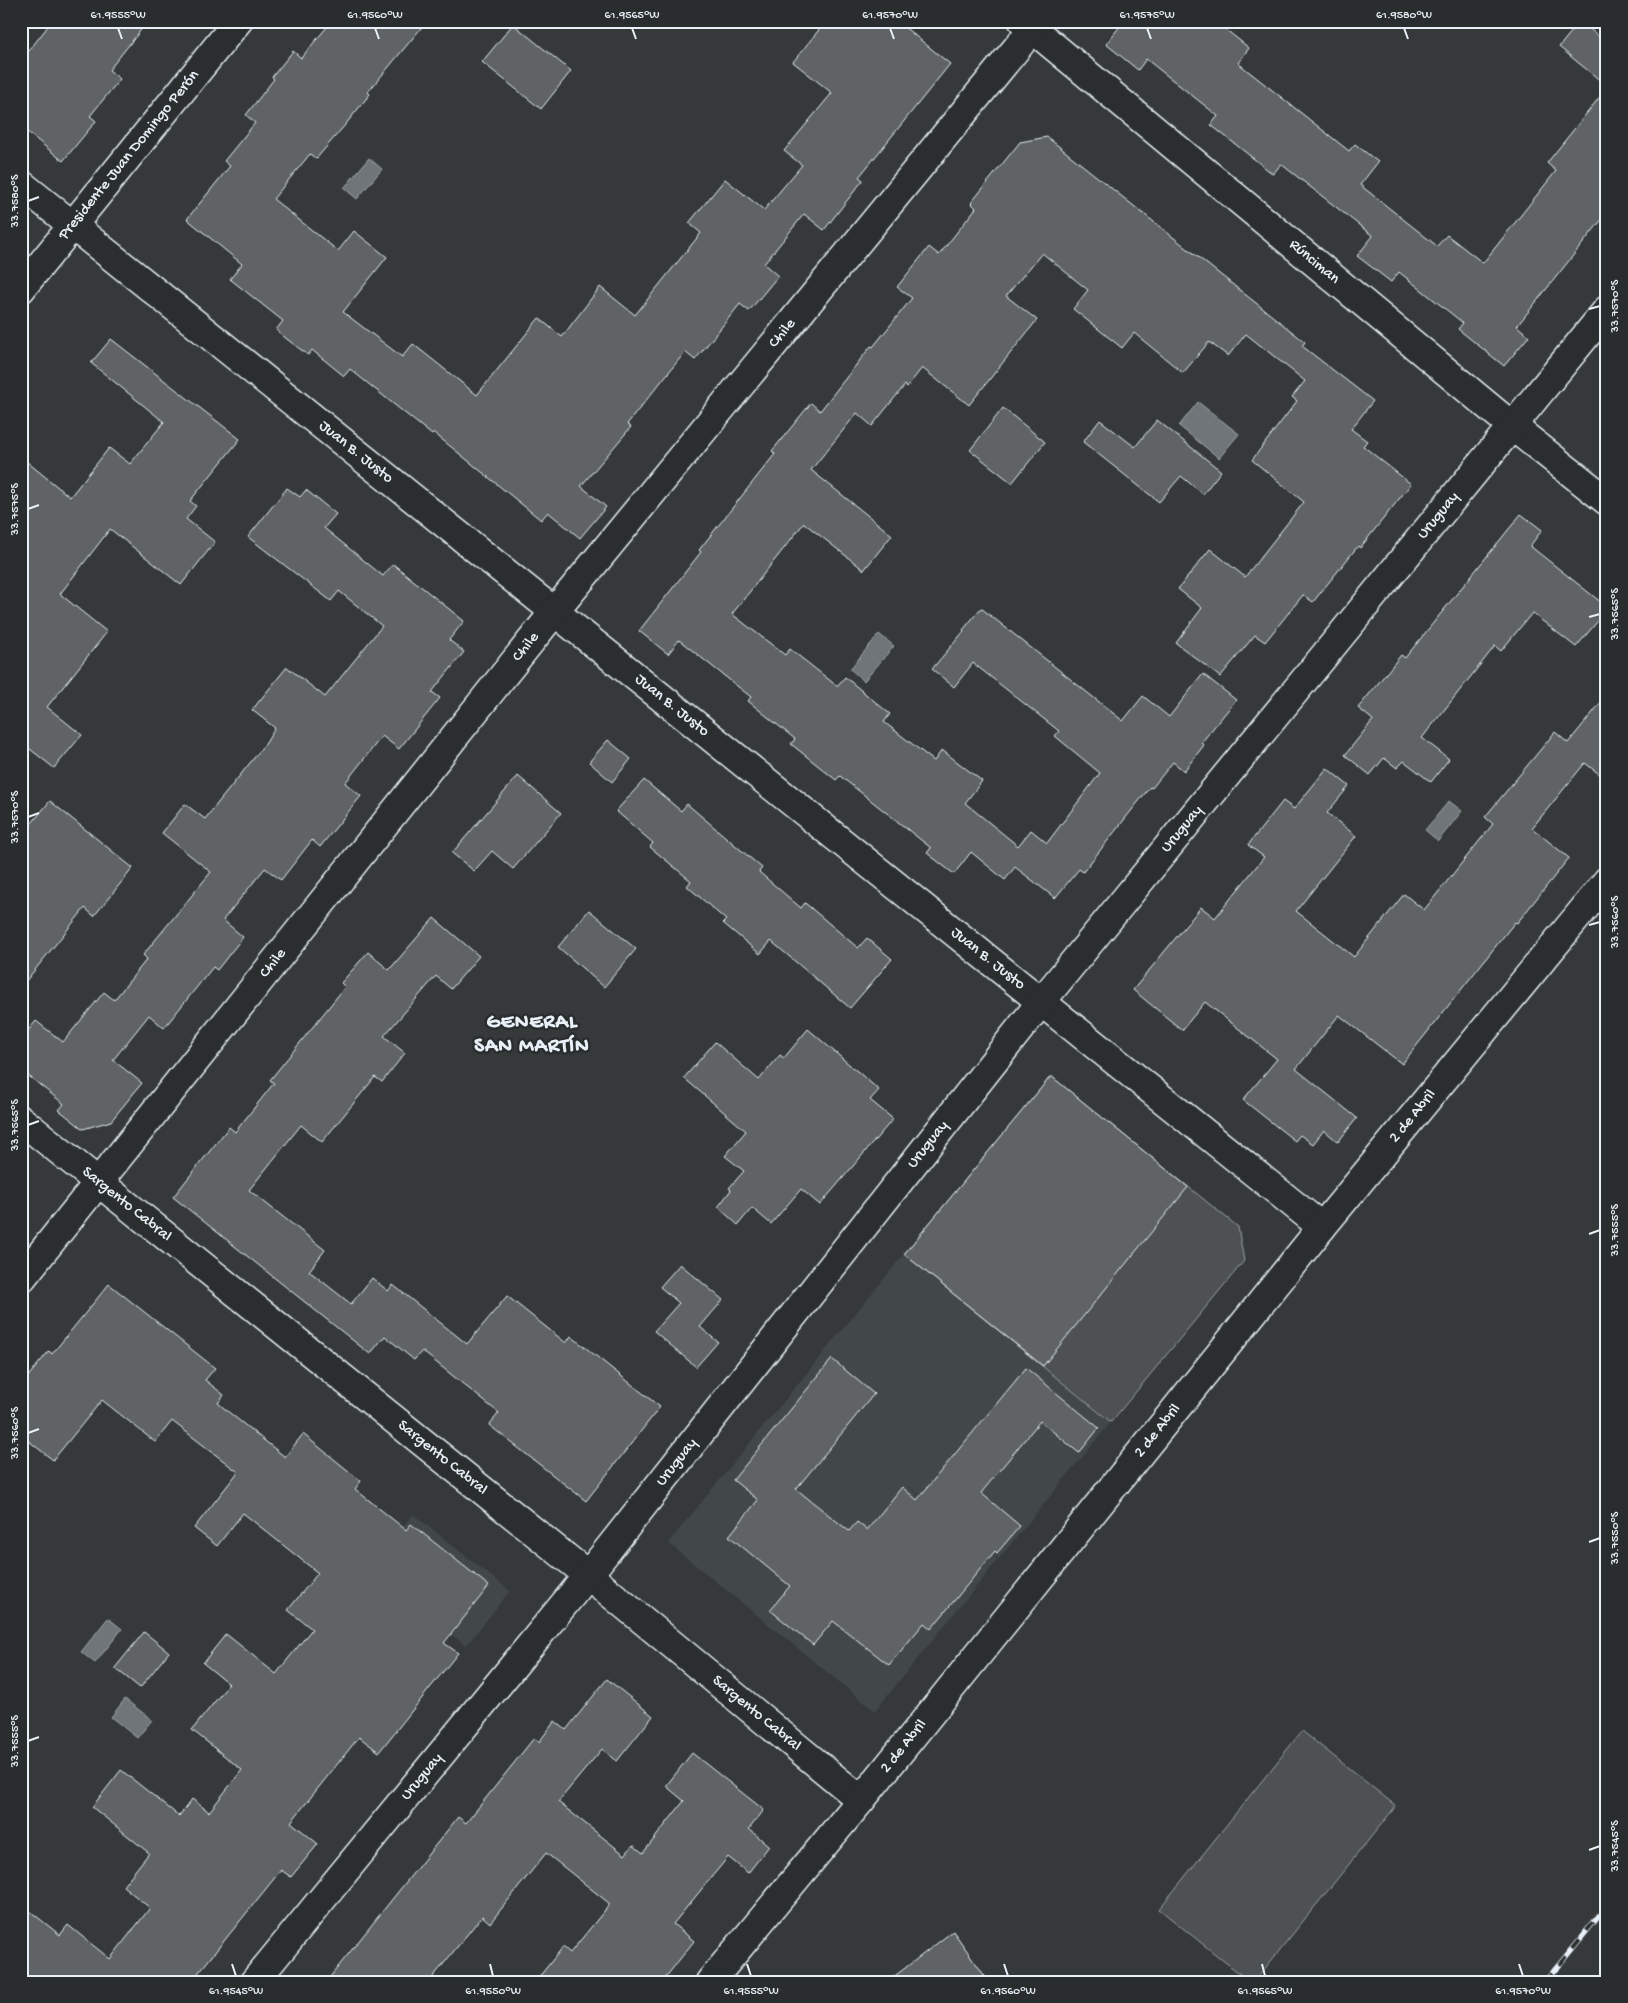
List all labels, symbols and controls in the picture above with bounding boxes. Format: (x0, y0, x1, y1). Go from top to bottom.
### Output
text: 61.9555°W (90, 9, 146, 23)
text: 61.9560°W (347, 9, 403, 23)
text: 61.9565°W (604, 9, 660, 23)
text: 61.9570°W (862, 9, 918, 23)
text: 61.9575°W (1119, 9, 1175, 23)
text: 61.9580°W (1376, 9, 1432, 23)
street label: Presidente Juan Domingo Perón (54, 66, 204, 245)
text: 33.7580°S (9, 174, 23, 229)
street label: Rúnciman (1285, 236, 1344, 289)
text: 33.7570°S (1609, 279, 1623, 333)
street label: Chile (765, 314, 801, 352)
street label: Juan B. Justo (315, 417, 397, 488)
text: 33.7575°S (9, 482, 23, 536)
street label: Uruguay (1414, 488, 1464, 543)
text: 33.7565°S (1609, 588, 1623, 641)
street label: Chile (509, 628, 544, 666)
street label: Juan B. Justo (631, 670, 713, 741)
text: 33.7570°S (9, 790, 23, 844)
street label: Uruguay (1157, 802, 1207, 857)
text: 33.7560°S (1609, 895, 1623, 949)
street label: Juan B. Justo (947, 923, 1029, 995)
street label: Chile (256, 944, 291, 982)
district label: GENERAL SAN MARTÍN (474, 1011, 590, 1060)
street label: 2 de Abril (1385, 1086, 1441, 1147)
text: 33.7565°S (9, 1099, 23, 1152)
street label: Uruguay (903, 1117, 953, 1173)
street label: Sargento Cabral (78, 1163, 175, 1246)
text: 33.7555°S (1609, 1203, 1623, 1257)
street label: 2 de Abril (1130, 1400, 1185, 1462)
text: 33.7560°S (9, 1406, 23, 1460)
street label: Sargento Cabral (393, 1416, 491, 1500)
street label: Uruguay (652, 1435, 702, 1490)
text: 33.7550°S (1609, 1511, 1623, 1565)
street label: Sargento Cabral (708, 1671, 805, 1756)
text: 33.7555°S (9, 1714, 23, 1768)
street label: 2 de Abril (877, 1716, 931, 1777)
street label: Uruguay (397, 1749, 447, 1805)
text: 33.7545°S (1609, 1820, 1623, 1873)
text: 61.9545°W (209, 1985, 263, 1999)
text: 61.9550°W (465, 1985, 521, 1999)
text: 61.9555°W (723, 1985, 779, 1999)
text: 61.9560°W (980, 1985, 1036, 1999)
text: 61.9565°W (1237, 1985, 1293, 1999)
text: 61.9570°W (1495, 1985, 1551, 1999)

